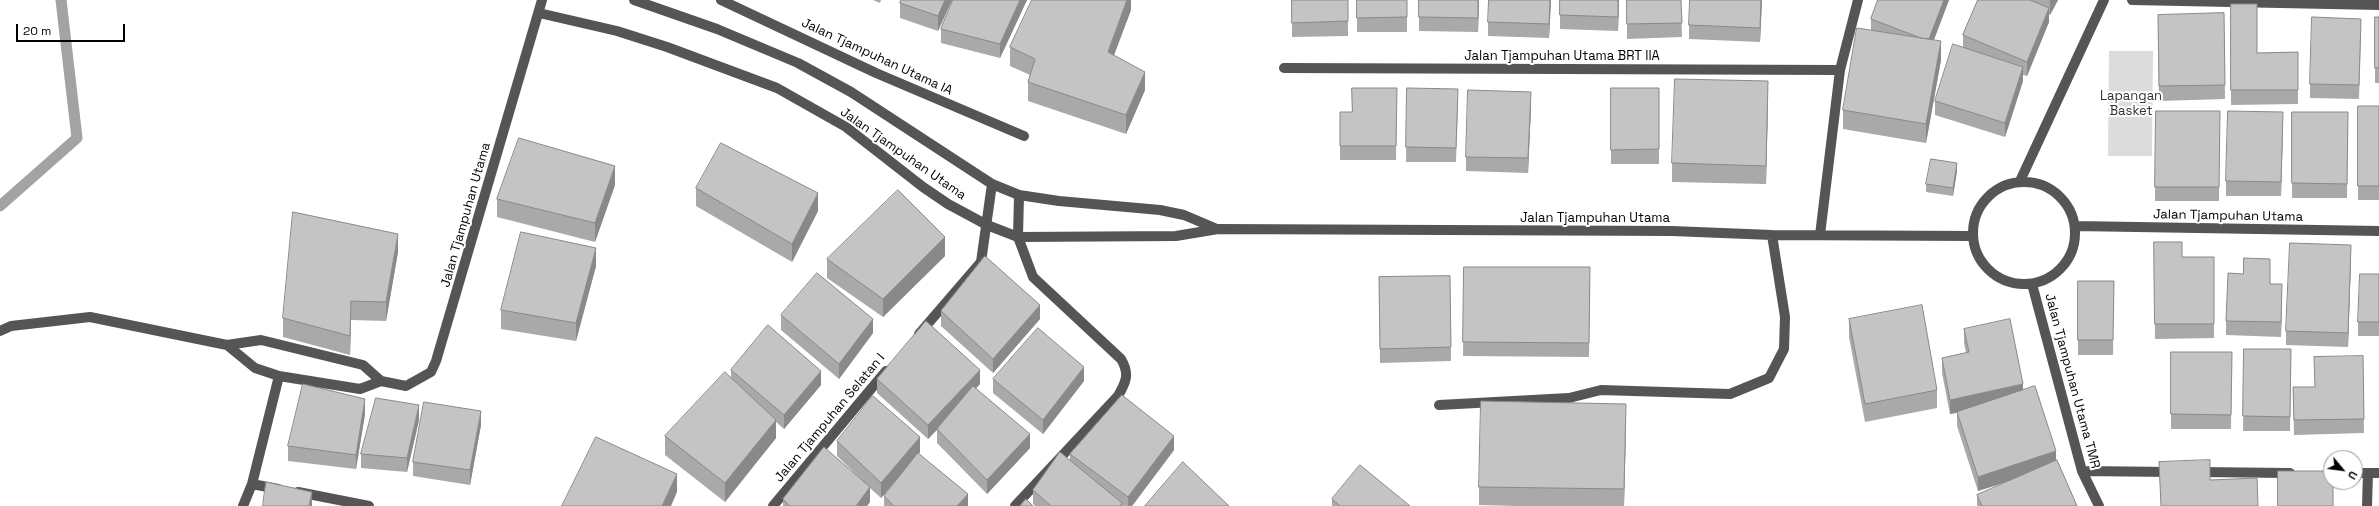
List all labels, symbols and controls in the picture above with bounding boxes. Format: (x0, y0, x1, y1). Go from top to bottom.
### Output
street label: Jalan Tjampuhan Utama IA (799, 15, 955, 99)
scale bar (18, 16, 127, 42)
text: 20 m (23, 23, 51, 39)
street label: Jalan Tjampuhan Utama BRT IIA (1464, 48, 1660, 64)
park label: Lapangan Basket (2100, 88, 2162, 119)
street label: Jalan Tjampuhan Utama (837, 105, 969, 203)
street label: Jalan Tjampuhan Utama (438, 141, 494, 289)
street label: Jalan Tjampuhan Utama (2153, 207, 2303, 225)
street label: Jalan Tjampuhan Utama (1520, 210, 1670, 226)
street label: Jalan Tjampuhan Utama TMR (2041, 292, 2103, 470)
street label: Jalan Tjampuhan Selatan I (772, 351, 888, 485)
north arrow (2323, 450, 2363, 490)
text: U (2345, 469, 2361, 482)

